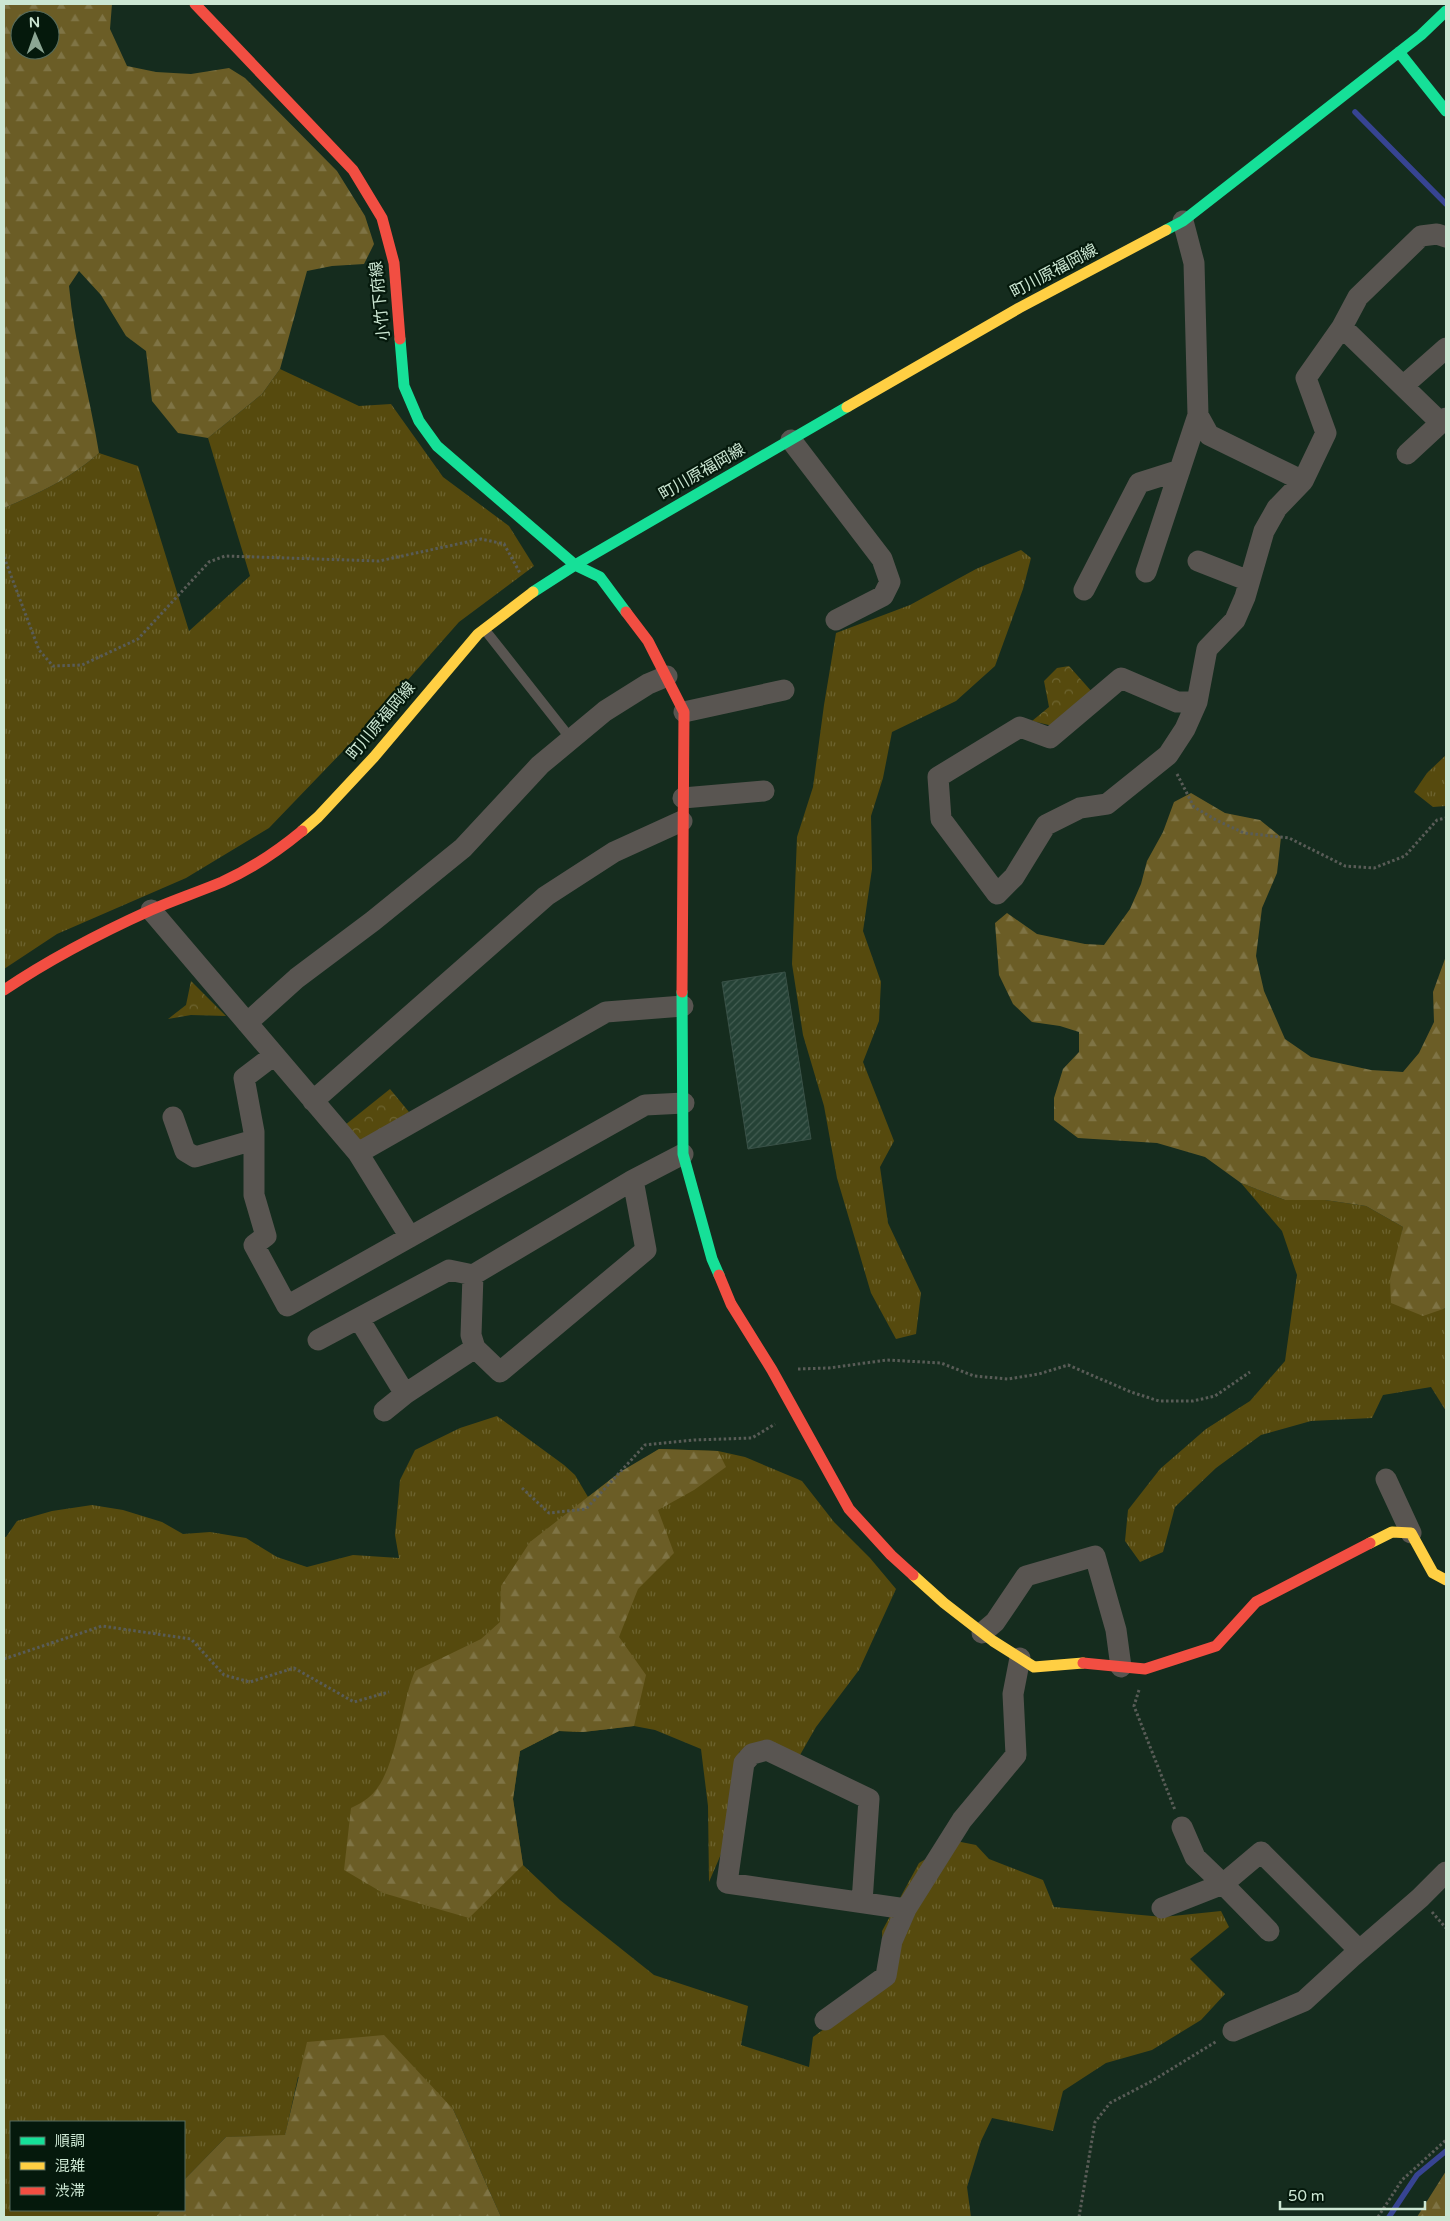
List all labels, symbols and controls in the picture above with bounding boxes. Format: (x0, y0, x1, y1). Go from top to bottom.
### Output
north arrow (10, 10, 60, 60)
text: N (29, 14, 40, 31)
street label: 町川原福岡線 (1007, 240, 1101, 302)
street label: 小竹下府線 (366, 260, 394, 342)
street label: 町川原福岡線 (655, 439, 749, 505)
street label: 町川原福岡線 (342, 678, 420, 764)
legend (10, 2121, 185, 2211)
text: 順調 (55, 2132, 85, 2150)
text: 混雑 (55, 2157, 85, 2175)
scale bar (1280, 2178, 1425, 2210)
text: 渋滞 (55, 2182, 85, 2200)
text: 50 m (1288, 2187, 1325, 2205)

